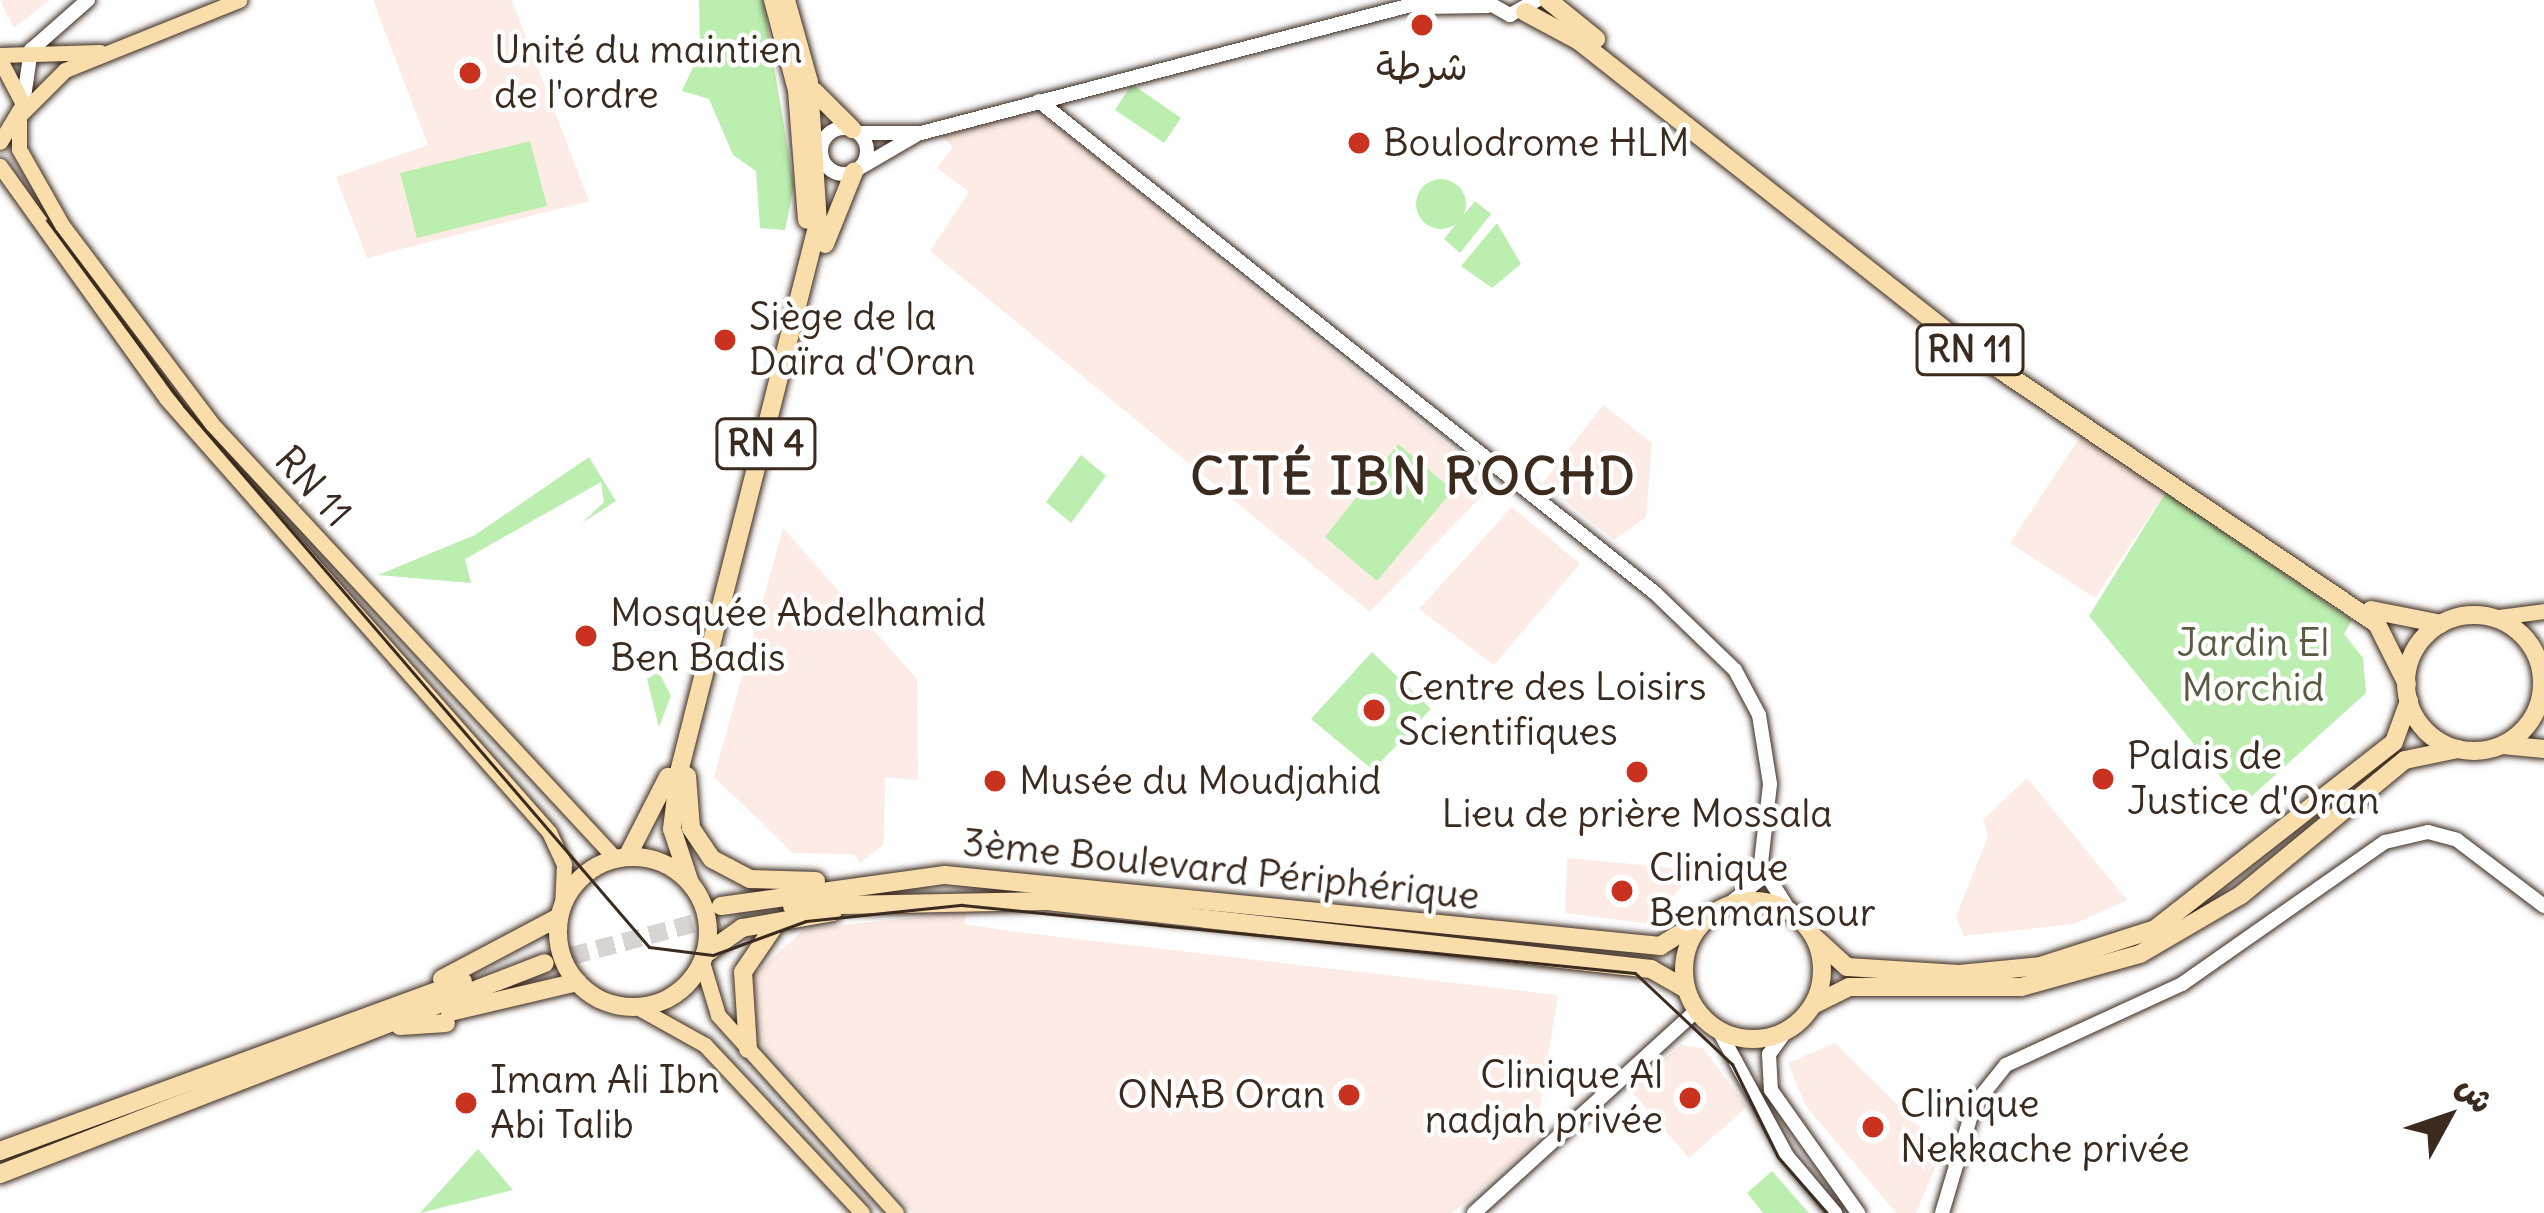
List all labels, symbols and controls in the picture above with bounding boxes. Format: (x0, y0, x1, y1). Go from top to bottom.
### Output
marker: شرطة (1409, 12, 1435, 38)
place label: Unité du maintien de l'ordre (494, 28, 803, 119)
place label: شرطة (1376, 44, 1468, 90)
marker: Unité du maintien de l'ordre (457, 60, 483, 86)
place label: Boulodrome HLM (1383, 120, 1690, 166)
marker: Boulodrome HLM (1346, 130, 1372, 156)
place label: Siège de la Daïra d'Oran (749, 295, 976, 386)
road number: RN 11 (1913, 320, 2027, 380)
marker: Siège de la Daïra d'Oran (712, 327, 738, 353)
road number: RN 4 (715, 414, 817, 474)
street label: RN 11 (265, 437, 361, 537)
district label: CITÉ IBN ROCHD (1190, 445, 1638, 507)
place label: Mosquée Abdelhamid Ben Badis (610, 591, 986, 682)
park label: Jardin El Morchid (2177, 621, 2329, 712)
marker: Mosquée Abdelhamid Ben Badis (573, 623, 599, 649)
place label: Centre des Loisirs Scientifiques (1398, 665, 1706, 756)
marker: Centre des Loisirs Scientifiques (1361, 697, 1387, 723)
place label: Palais de Justice d'Oran (2127, 734, 2379, 825)
place label: Musée du Moudjahid (1019, 758, 1381, 804)
marker: Lieu de prière Mossala (1624, 759, 1650, 785)
marker: Palais de Justice d'Oran (2090, 766, 2116, 792)
marker: Musée du Moudjahid (982, 768, 1008, 794)
place label: Lieu de prière Mossala (1441, 791, 1833, 837)
street label: 3ème Boulevard Périphérique (960, 820, 1482, 920)
place label: Clinique Benmansour (1649, 846, 1876, 937)
marker: Clinique Benmansour (1606, 875, 1638, 907)
place label: Clinique Al nadjah privée (1425, 1053, 1663, 1144)
north arrow (2388, 1057, 2508, 1177)
place label: Imam Ali Ibn Abi Talib (490, 1058, 720, 1149)
text: ش (2448, 1066, 2503, 1121)
place label: ONAB Oran (1117, 1072, 1325, 1118)
marker: ONAB Oran (1336, 1082, 1362, 1108)
marker: Clinique Al nadjah privée (1674, 1082, 1706, 1114)
place label: Clinique Nekkache privée (1900, 1082, 2190, 1173)
marker: Imam Ali Ibn Abi Talib (453, 1090, 479, 1116)
marker: Clinique Nekkache privée (1857, 1111, 1889, 1143)

